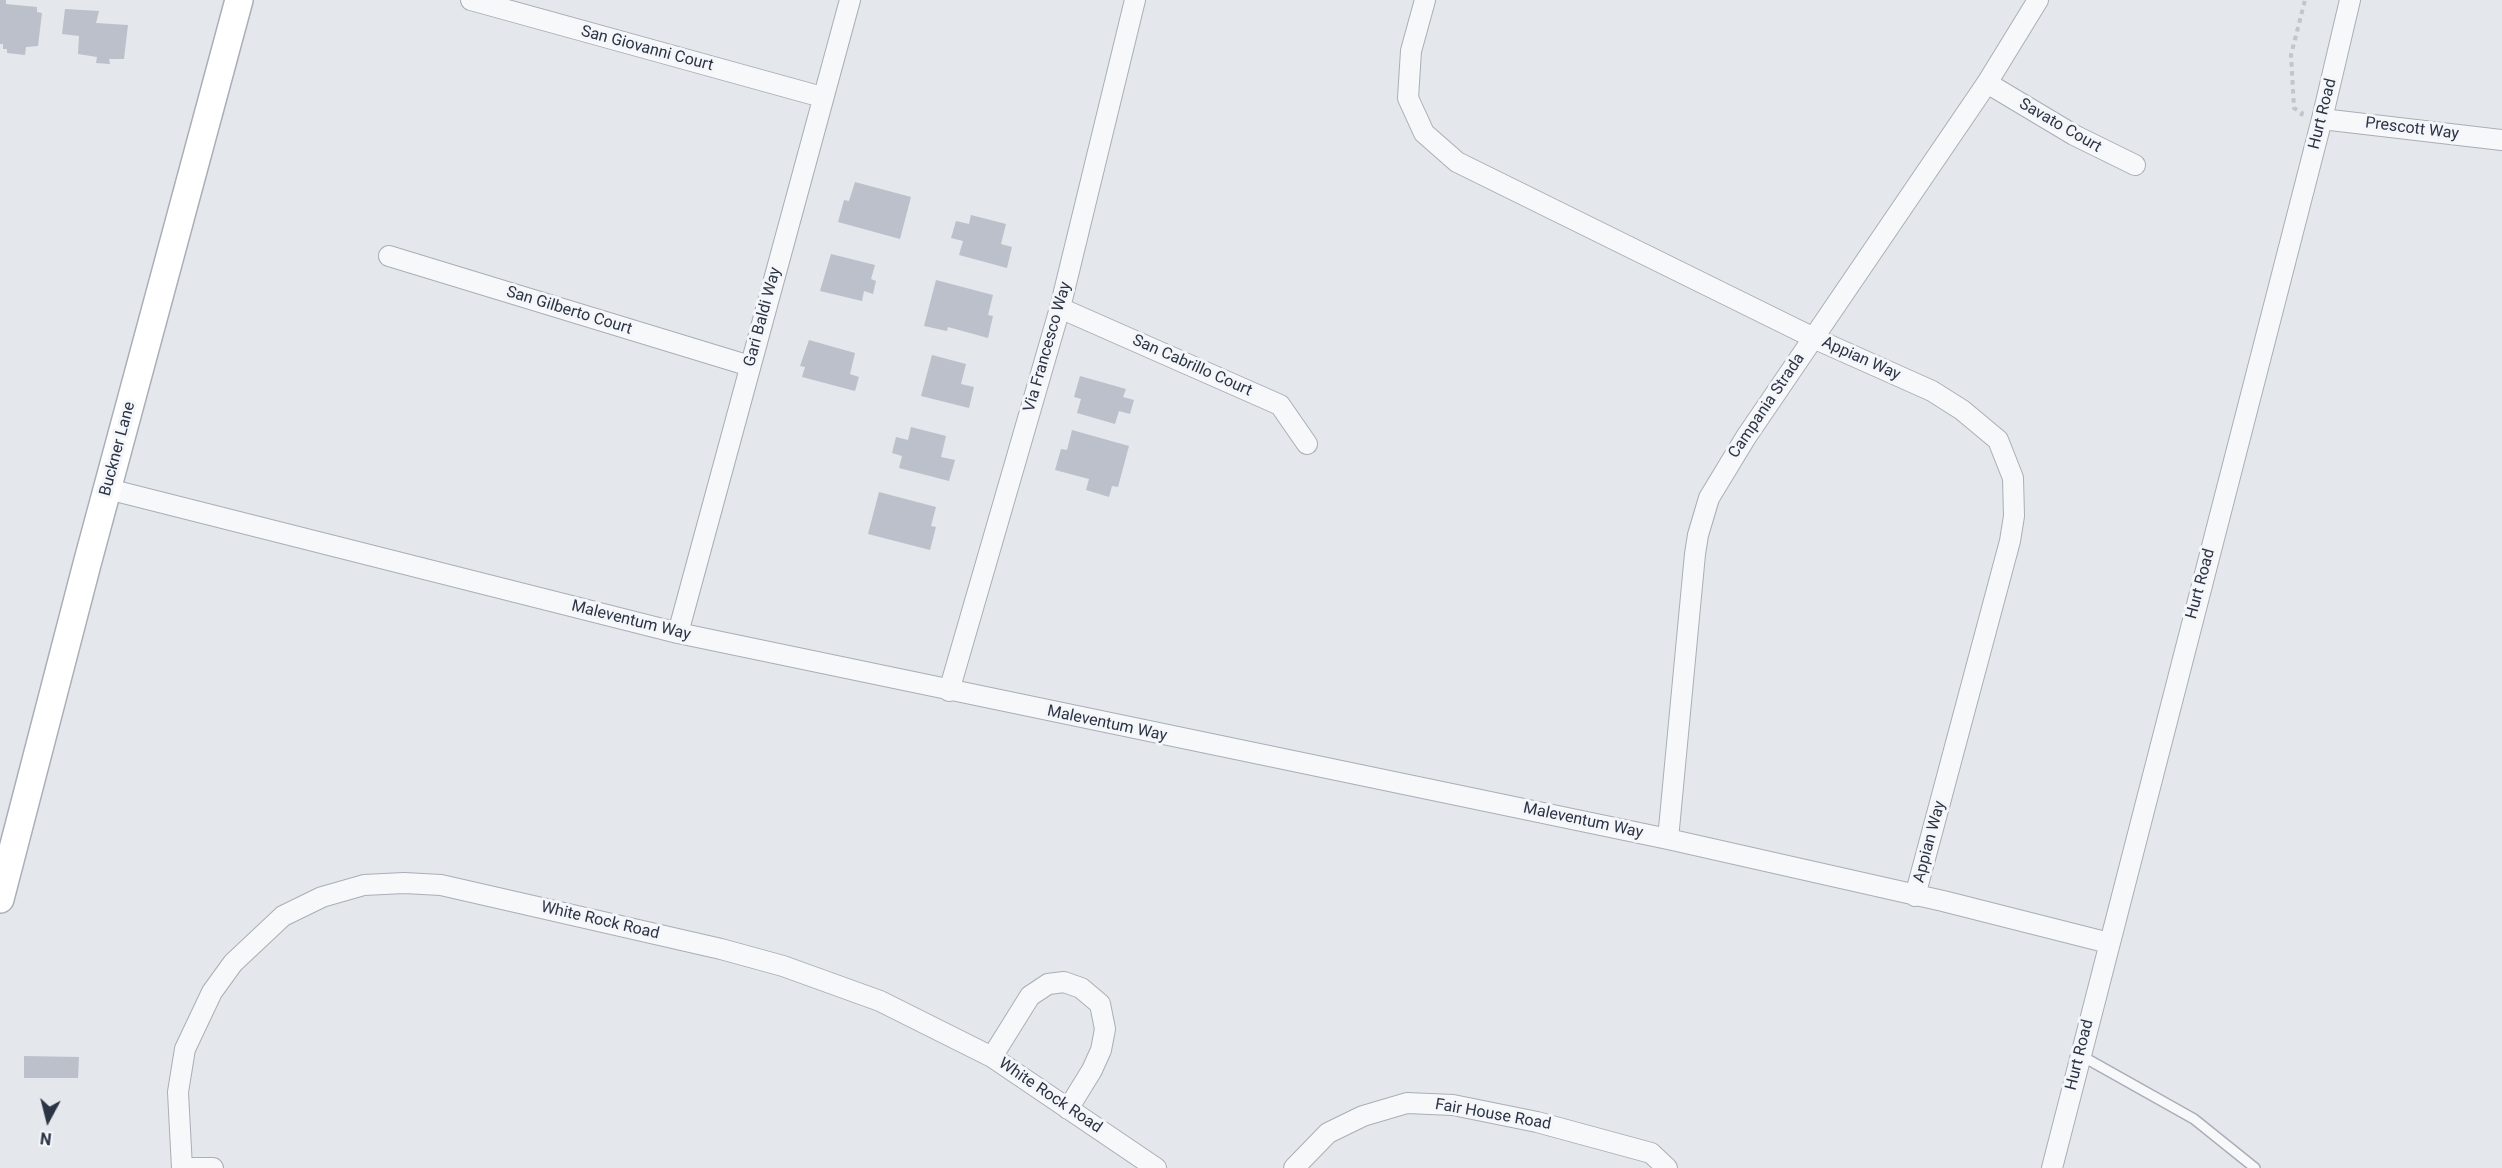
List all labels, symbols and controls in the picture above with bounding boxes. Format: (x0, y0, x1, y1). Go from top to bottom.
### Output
street label: San Giovanni Court (579, 22, 715, 76)
street label: Hurt Road (2305, 77, 2341, 151)
street label: Savato Court (2015, 95, 2105, 157)
street label: Prescott Way (2364, 114, 2460, 144)
street label: Gari Baldi Way (740, 265, 786, 369)
street label: Via Francesco Way (1020, 280, 1076, 414)
street label: San Gilberto Court (504, 283, 634, 339)
street label: San Cabrillo Court (1129, 331, 1255, 401)
street label: Appian Way (1819, 333, 1903, 385)
street label: Campania Strada (1725, 350, 1809, 462)
street label: Buckner Lane (96, 400, 140, 498)
street label: Hurt Road (2182, 547, 2220, 621)
street label: Maleventum Way (569, 597, 693, 645)
street label: Maleventum Way (1045, 702, 1169, 746)
street label: Maleventum Way (1521, 799, 1645, 843)
street label: Appian Way (1910, 799, 1950, 885)
street label: White Rock Road (539, 898, 661, 944)
street label: Hurt Road (2062, 1018, 2098, 1092)
street label: White Rock Road (995, 1054, 1105, 1138)
north arrow (18, 1090, 78, 1150)
street label: Fair House Road (1434, 1095, 1552, 1135)
text: N (39, 1128, 53, 1148)

